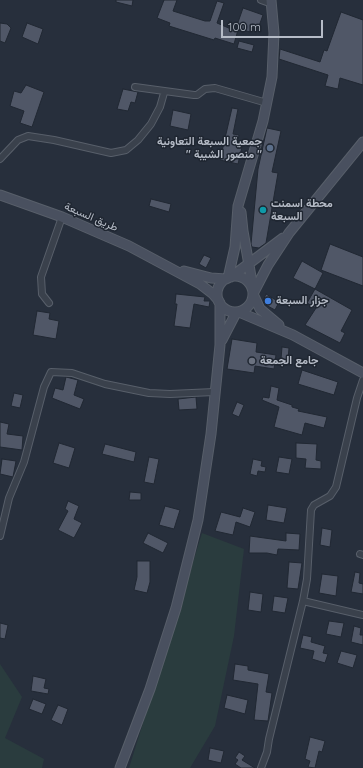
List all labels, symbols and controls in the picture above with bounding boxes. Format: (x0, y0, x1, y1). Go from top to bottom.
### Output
scale bar (223, 12, 325, 38)
text: 100 m (228, 19, 261, 34)
place label: جمعية السبعة التعاونية " منصور الشيبة " (157, 135, 262, 161)
marker: جمعية السبعة التعاونية " منصور الشيبة " (265, 143, 275, 153)
place label: محطة اسمنت السبعة (271, 197, 333, 223)
street label: طريق السبعة (62, 200, 120, 234)
marker: محطة اسمنت السبعة (258, 205, 268, 215)
place label: جزار السبعة (276, 294, 328, 308)
marker: جزار السبعة (263, 296, 273, 306)
place label: جامع الجمعة (260, 354, 318, 368)
marker: جامع الجمعة (247, 356, 257, 366)

